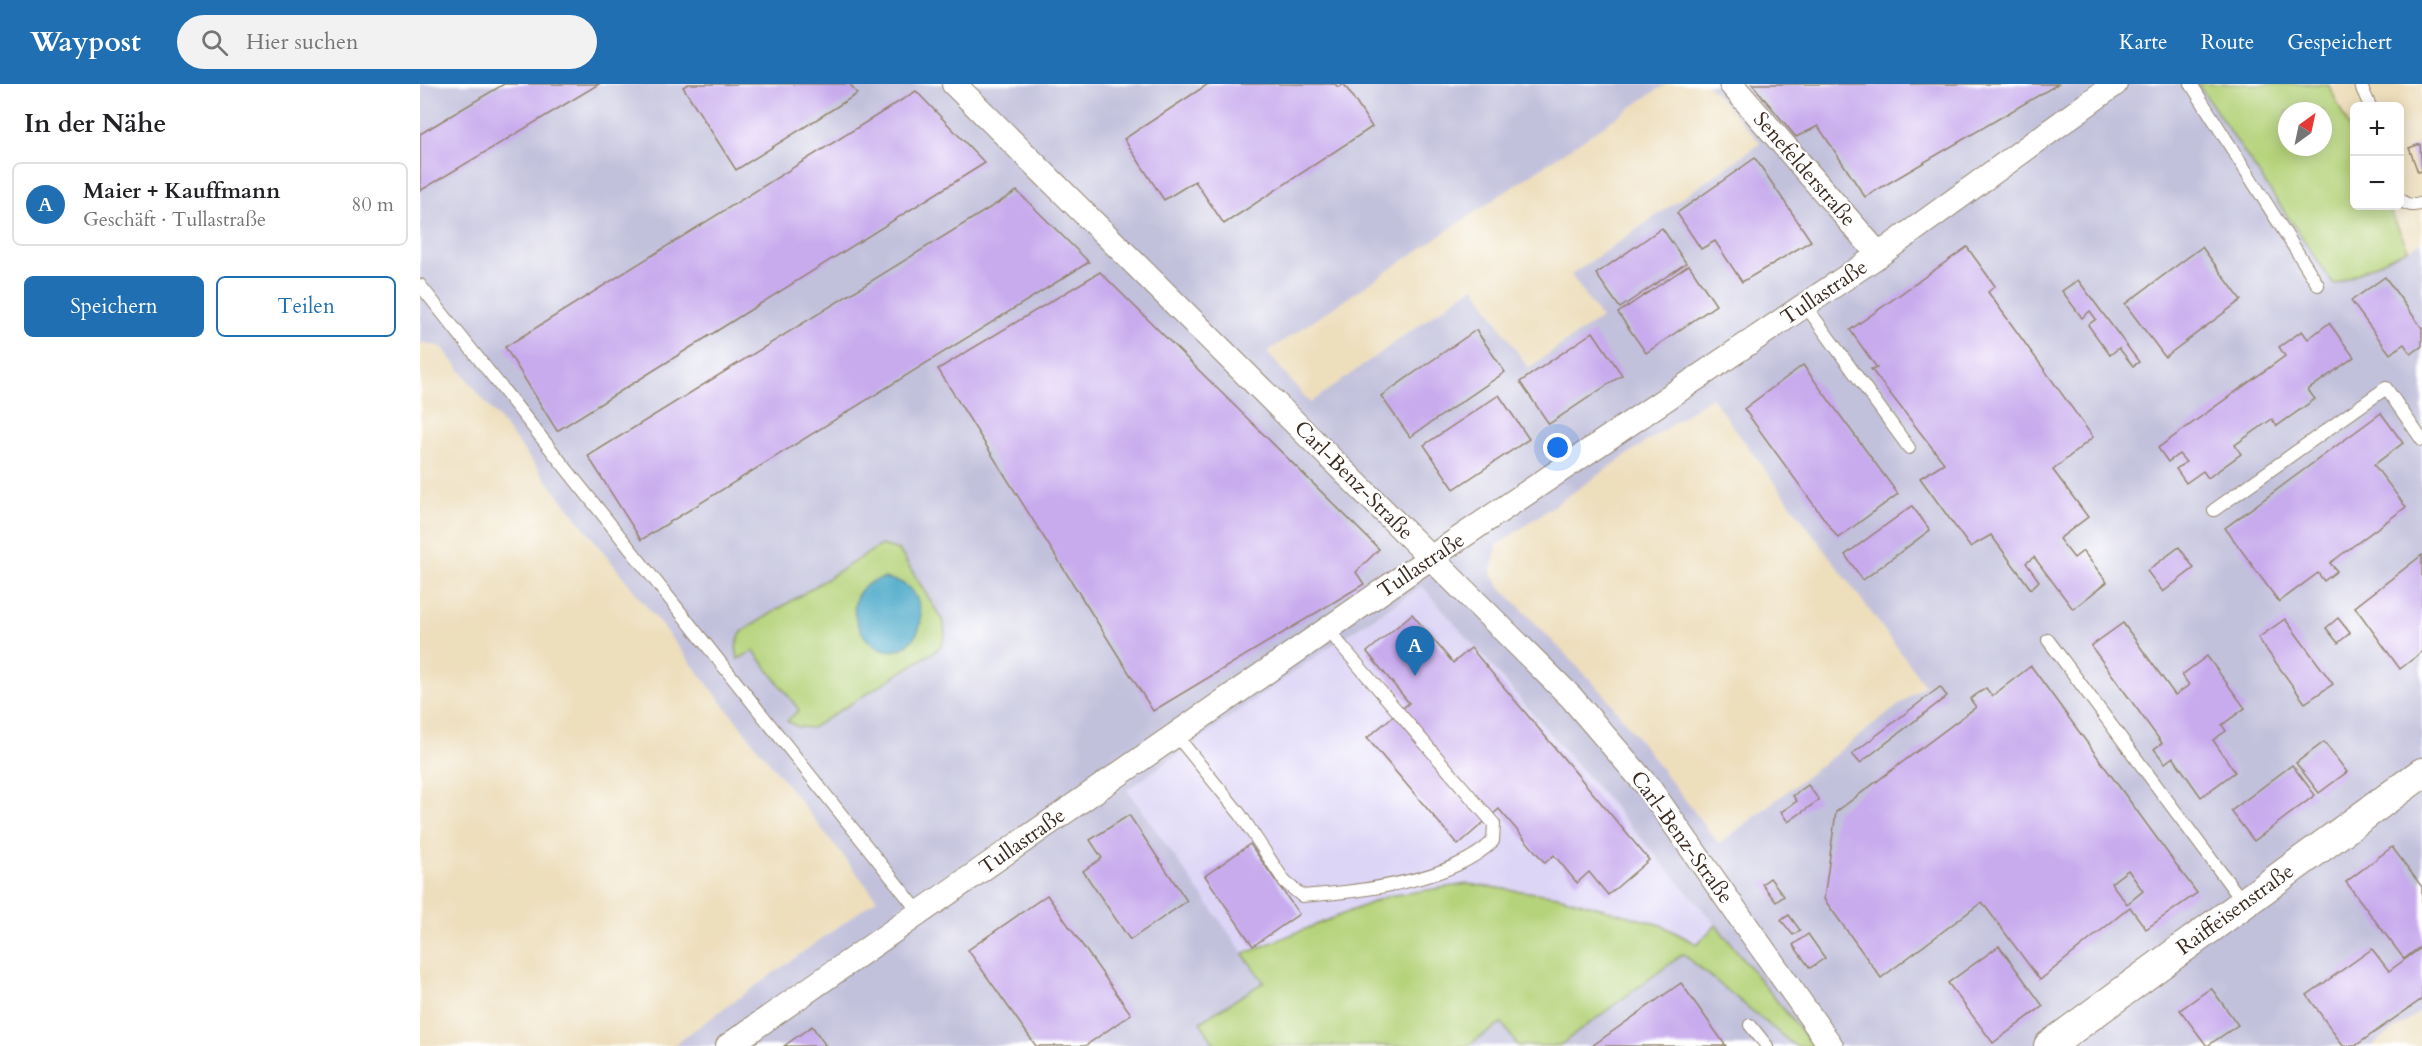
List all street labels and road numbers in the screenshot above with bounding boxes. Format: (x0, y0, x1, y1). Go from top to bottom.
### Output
street label: Senefelderstraße (1747, 106, 1863, 233)
street label: Tullastraße (1775, 253, 1873, 332)
street label: Carl-Benz-Straße (1288, 414, 1420, 546)
street label: Tullastraße (1372, 526, 1470, 605)
street label: Carl-Benz-Straße (1623, 765, 1740, 910)
street label: Tullastraße (973, 801, 1071, 882)
street label: Raiffeisenstraße (2171, 857, 2300, 962)

